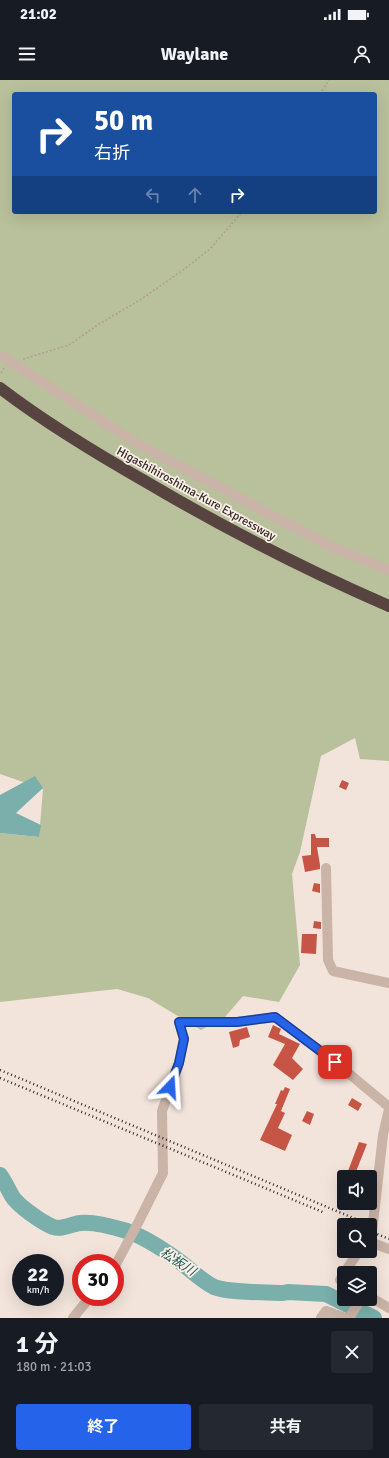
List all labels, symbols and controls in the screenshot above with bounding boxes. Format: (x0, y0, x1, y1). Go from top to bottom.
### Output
text: 21:02 (20, 5, 57, 23)
icon: menu (16, 43, 38, 65)
text: Waylane (161, 43, 228, 65)
icon: person (351, 43, 373, 65)
text: 50 m (94, 104, 153, 138)
icon: right (28, 108, 80, 160)
text: 右折 (94, 142, 130, 164)
icon: left (142, 184, 164, 206)
icon: ahead (184, 184, 206, 206)
icon: right (226, 184, 248, 206)
street label: Higashihiroshima-Kure Expressway (114, 444, 279, 544)
pin (318, 1045, 352, 1079)
icon: arrive (324, 1051, 346, 1073)
position arrow (149, 1066, 191, 1108)
map controls (337, 1170, 377, 1306)
button: sound (337, 1170, 377, 1210)
button: search (337, 1218, 377, 1258)
water label: 松板川 (157, 1245, 200, 1280)
speed limit sign: 30 (72, 1254, 124, 1306)
text: 22 (27, 1262, 49, 1287)
button: layers (337, 1266, 377, 1306)
text: km/h (27, 1284, 49, 1296)
text: 1 分 (16, 1329, 58, 1359)
button: close (331, 1331, 373, 1373)
text: 180 m · 21:03 (16, 1359, 92, 1375)
button: 終了 (16, 1404, 191, 1450)
button: 共有 (199, 1404, 373, 1450)

